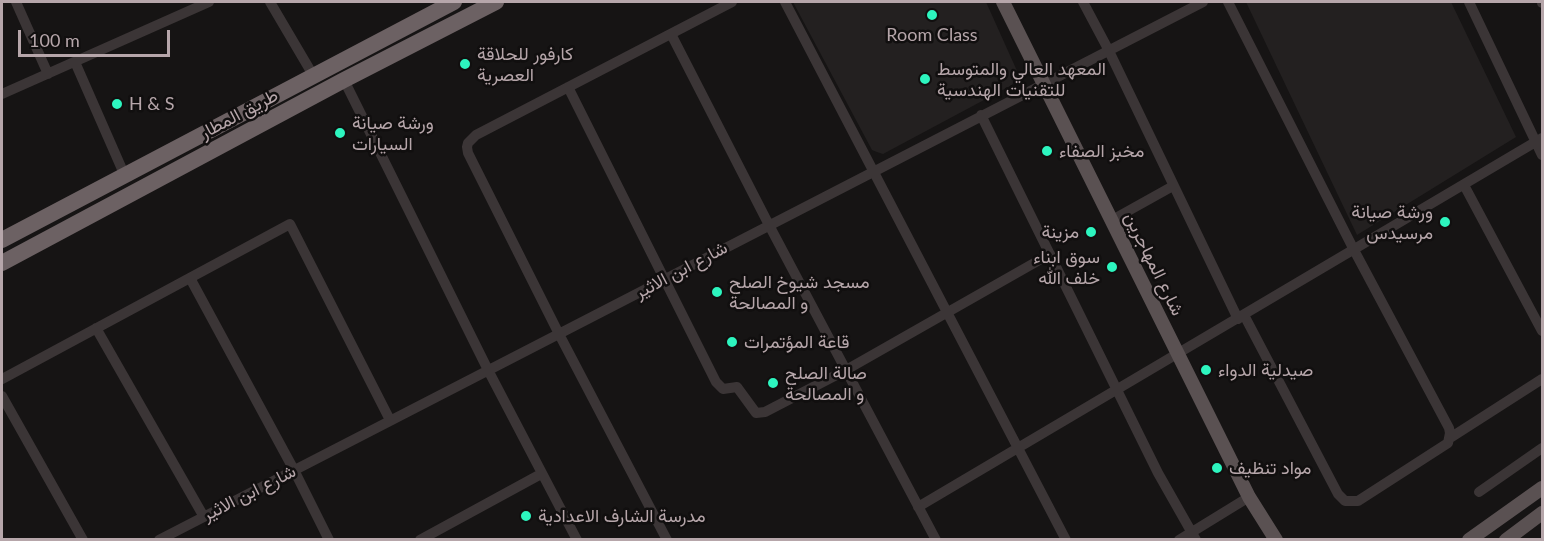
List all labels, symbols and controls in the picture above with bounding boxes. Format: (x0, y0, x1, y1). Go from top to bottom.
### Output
marker: Room Class (925, 8, 939, 22)
scale bar (21, 18, 172, 56)
place label: Room Class (886, 24, 978, 46)
text: 100 m (29, 29, 80, 51)
place label: كارفور للحلاقة العصرية (477, 43, 573, 86)
marker: كارفور للحلاقة العصرية (458, 57, 472, 71)
place label: المعهد العالي والمتوسط للتقنيات الهندسية (937, 58, 1106, 100)
marker: المعهد العالي والمتوسط للتقنيات الهندسية (918, 72, 932, 86)
street label: طريق المطار (196, 84, 282, 144)
place label: H & S (129, 93, 175, 115)
marker: H & S (110, 97, 124, 111)
place label: ورشة صيانة السيارات (352, 112, 434, 154)
marker: ورشة صيانة السيارات (333, 126, 347, 140)
place label: مخبز الصفاء (1059, 140, 1144, 162)
marker: مخبز الصفاء (1040, 144, 1054, 158)
place label: ورشة صيانة مرسيدس (1351, 201, 1433, 244)
street label: شارع المهاجرين (1120, 209, 1188, 319)
marker: ورشة صيانة مرسيدس (1438, 215, 1452, 229)
place label: مزينة (1041, 221, 1079, 243)
marker: مزينة (1084, 225, 1098, 239)
street label: شارع ابن الاثير (631, 237, 731, 303)
place label: سوق ابناء خلف الله (1033, 246, 1100, 288)
marker: سوق ابناء خلف الله (1105, 260, 1119, 274)
place label: مسجد شيوخ الصلح و المصالحة (729, 271, 870, 314)
marker: مسجد شيوخ الصلح و المصالحة (710, 285, 724, 299)
place label: قاعة المؤتمرات (744, 331, 849, 353)
marker: قاعة المؤتمرات (725, 335, 739, 349)
place label: صيدلية الدواء (1218, 359, 1313, 381)
place label: صالة الصلح و المصالحة (785, 362, 867, 404)
marker: صيدلية الدواء (1199, 363, 1213, 377)
marker: صالة الصلح و المصالحة (766, 376, 780, 390)
place label: مواد تنظيف (1229, 457, 1311, 479)
street label: شارع ابن الاثير (199, 460, 299, 526)
marker: مواد تنظيف (1210, 461, 1224, 475)
place label: مدرسة الشارف الاعدادية (538, 505, 706, 527)
marker: مدرسة الشارف الاعدادية (519, 509, 533, 523)

